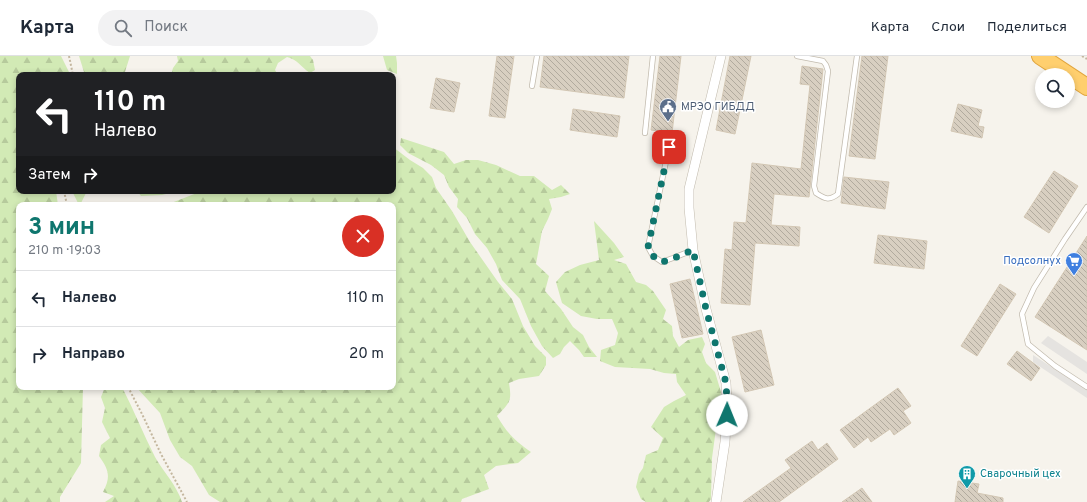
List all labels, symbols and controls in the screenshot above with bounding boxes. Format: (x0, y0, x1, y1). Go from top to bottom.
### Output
search box (98, 10, 378, 46)
text: Карта (20, 16, 74, 40)
icon: search (112, 17, 134, 39)
text: Поиск (144, 18, 188, 37)
text: Карта (871, 19, 909, 36)
text: Слои (931, 19, 965, 36)
text: Поделиться (987, 19, 1067, 36)
map controls (1035, 68, 1075, 108)
button: search (1035, 68, 1075, 108)
text: 110 m (94, 85, 166, 121)
icon: left (28, 88, 80, 140)
public building icon: МРЭО ГИБДД (658, 97, 678, 122)
place label: МРЭО ГИБДД (681, 100, 755, 114)
text: Налево (94, 120, 157, 143)
pin (652, 130, 686, 164)
icon: arrive (658, 136, 680, 158)
icon: right (79, 164, 101, 186)
text: Затем (28, 166, 71, 185)
text: 3 мин (28, 213, 95, 243)
button: close (342, 215, 384, 257)
text: 210 m · 19:03 (28, 243, 101, 259)
supermarket icon: Подсолнух (1064, 251, 1084, 276)
place label: Подсолнух (1003, 254, 1061, 268)
icon: left (28, 288, 50, 310)
text: Налево (62, 289, 117, 308)
text: 110 m (347, 289, 384, 308)
icon: right (28, 344, 50, 366)
text: Направо (62, 345, 125, 364)
text: 20 m (349, 345, 384, 364)
position arrow (706, 394, 748, 436)
building icon: Сварочный цех (957, 464, 977, 489)
place label: Сварочный цех (980, 467, 1061, 481)

